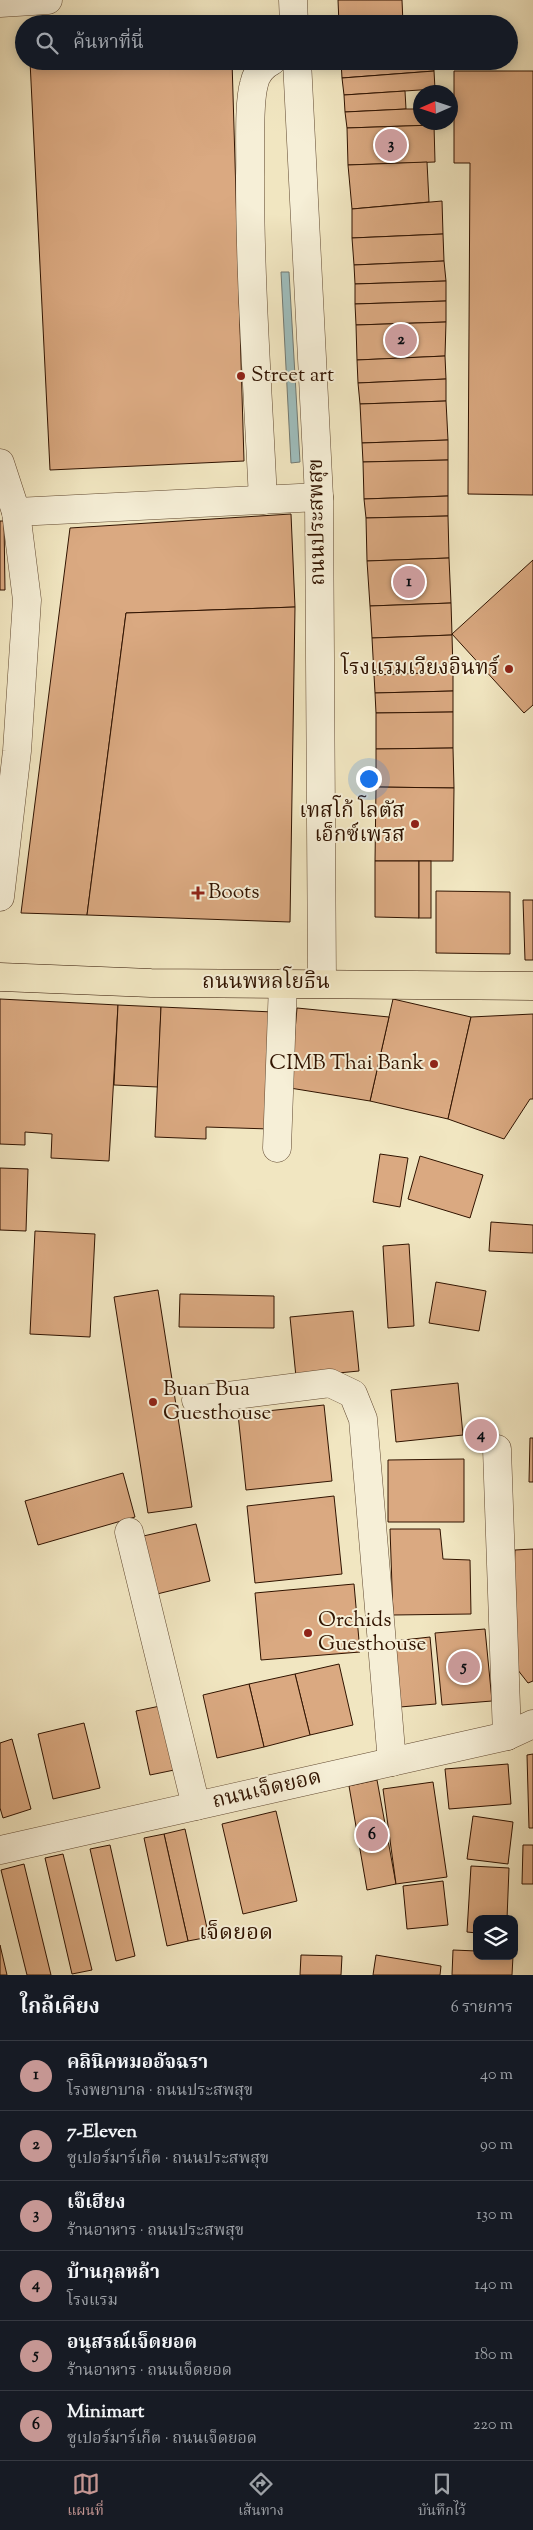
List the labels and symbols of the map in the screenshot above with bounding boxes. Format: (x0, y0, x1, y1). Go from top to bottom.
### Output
north arrow (413, 85, 458, 130)
pin: 3 (375, 126, 407, 164)
pin: 2 (385, 321, 417, 359)
place label: Street art (251, 361, 334, 391)
marker: Street art (235, 370, 247, 382)
street label: ถนนประสพสุข (302, 458, 334, 586)
pin: 1 (393, 563, 425, 601)
place label: โรงแรมเวียงอินทร์ (340, 652, 500, 684)
marker: โรงแรมเวียงอินทร์ (503, 663, 515, 675)
your location (356, 766, 382, 792)
place label: เทสโก้ โลตัส เอ็กซ์เพรส (299, 795, 405, 851)
marker: เทสโก้ โลตัส เอ็กซ์เพรส (409, 818, 421, 830)
place label: Boots (208, 878, 260, 908)
marker: Boots (192, 887, 204, 899)
street label: ถนนพหลโยธิน (202, 966, 330, 998)
place label: CIMB Thai Bank (269, 1049, 425, 1079)
marker: CIMB Thai Bank (428, 1058, 440, 1070)
place label: Buan Bua Guesthouse (163, 1375, 271, 1429)
marker: Buan Bua Guesthouse (147, 1396, 159, 1408)
pin: 4 (465, 1416, 497, 1454)
place label: Orchids Guesthouse (318, 1606, 426, 1660)
marker: Orchids Guesthouse (302, 1627, 314, 1639)
pin: 5 (448, 1648, 480, 1686)
street label: ถนนเจ็ดยอด (209, 1763, 325, 1817)
pin: 6 (356, 1816, 388, 1854)
district label: เจ็ดยอด (199, 1918, 273, 1950)

